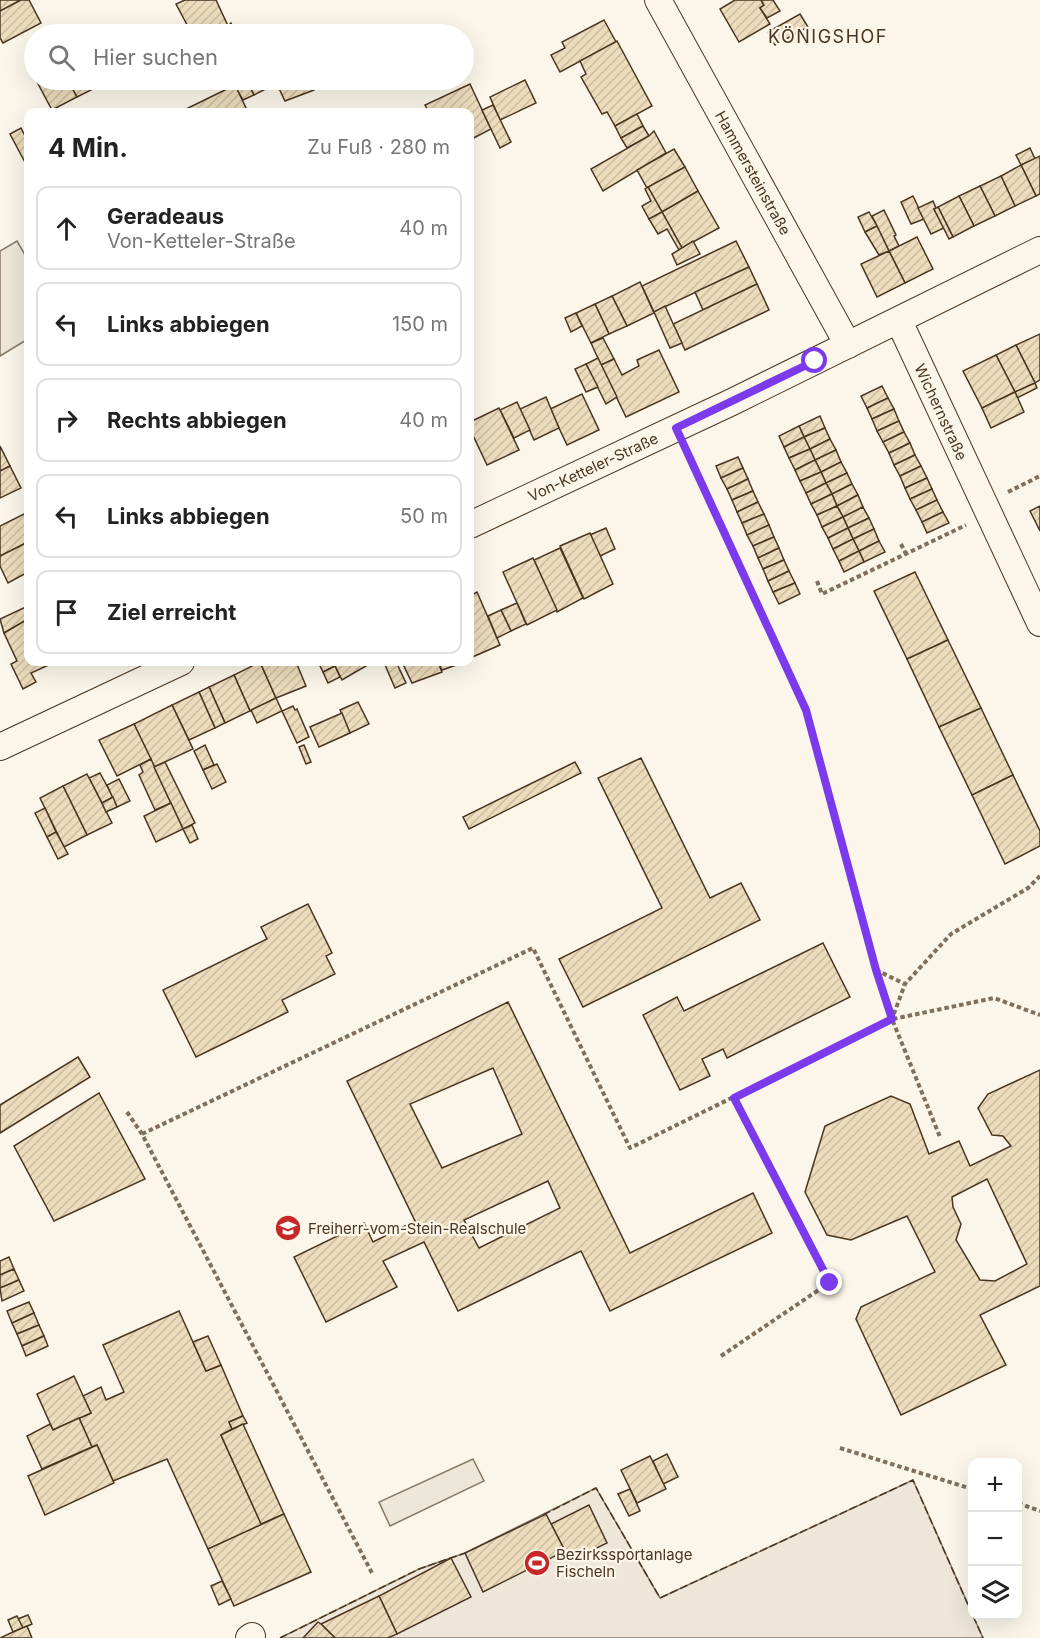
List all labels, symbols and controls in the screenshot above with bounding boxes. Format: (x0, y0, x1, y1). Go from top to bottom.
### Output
search box (24, 24, 474, 90)
district label: KÖNIGSHOF (768, 25, 888, 47)
icon: search (45, 41, 78, 74)
text: Hier suchen (93, 44, 218, 70)
street label: Hammersteinstraße (711, 108, 795, 238)
text: 4 Min. (48, 132, 128, 163)
text: Zu Fuß · 280 m (307, 135, 450, 159)
text: Geradeaus (107, 203, 224, 229)
icon: ahead (50, 212, 83, 245)
text: 40 m (399, 216, 448, 240)
text: Von-Ketteler-Straße (107, 229, 296, 253)
icon: left (50, 308, 83, 341)
text: Links abbiegen (107, 311, 270, 337)
text: 150 m (392, 312, 448, 336)
route start (801, 347, 827, 373)
street label: Wichernstraße (910, 361, 972, 463)
icon: right (50, 404, 83, 437)
text: Rechts abbiegen (107, 407, 287, 433)
text: 40 m (399, 408, 448, 432)
street label: Von-Ketteler-Straße (525, 428, 661, 506)
icon: left (50, 500, 83, 533)
text: Links abbiegen (107, 503, 270, 529)
text: 50 m (400, 504, 448, 528)
icon: arrive (50, 596, 83, 629)
text: Ziel erreicht (107, 599, 236, 625)
school or university icon: Freiherr-vom-Stein-Realschule (273, 1213, 303, 1243)
place label: Freiherr-vom-Stein-Realschule (308, 1219, 526, 1238)
route end (816, 1269, 842, 1295)
map controls (968, 1458, 1022, 1620)
button: + (968, 1458, 1022, 1512)
button: − (968, 1512, 1022, 1566)
place label: Bezirkssportanlage Fischeln (556, 1545, 693, 1581)
sports icon: Bezirkssportanlage Fischeln (522, 1548, 552, 1578)
button: layers (968, 1566, 1022, 1620)

